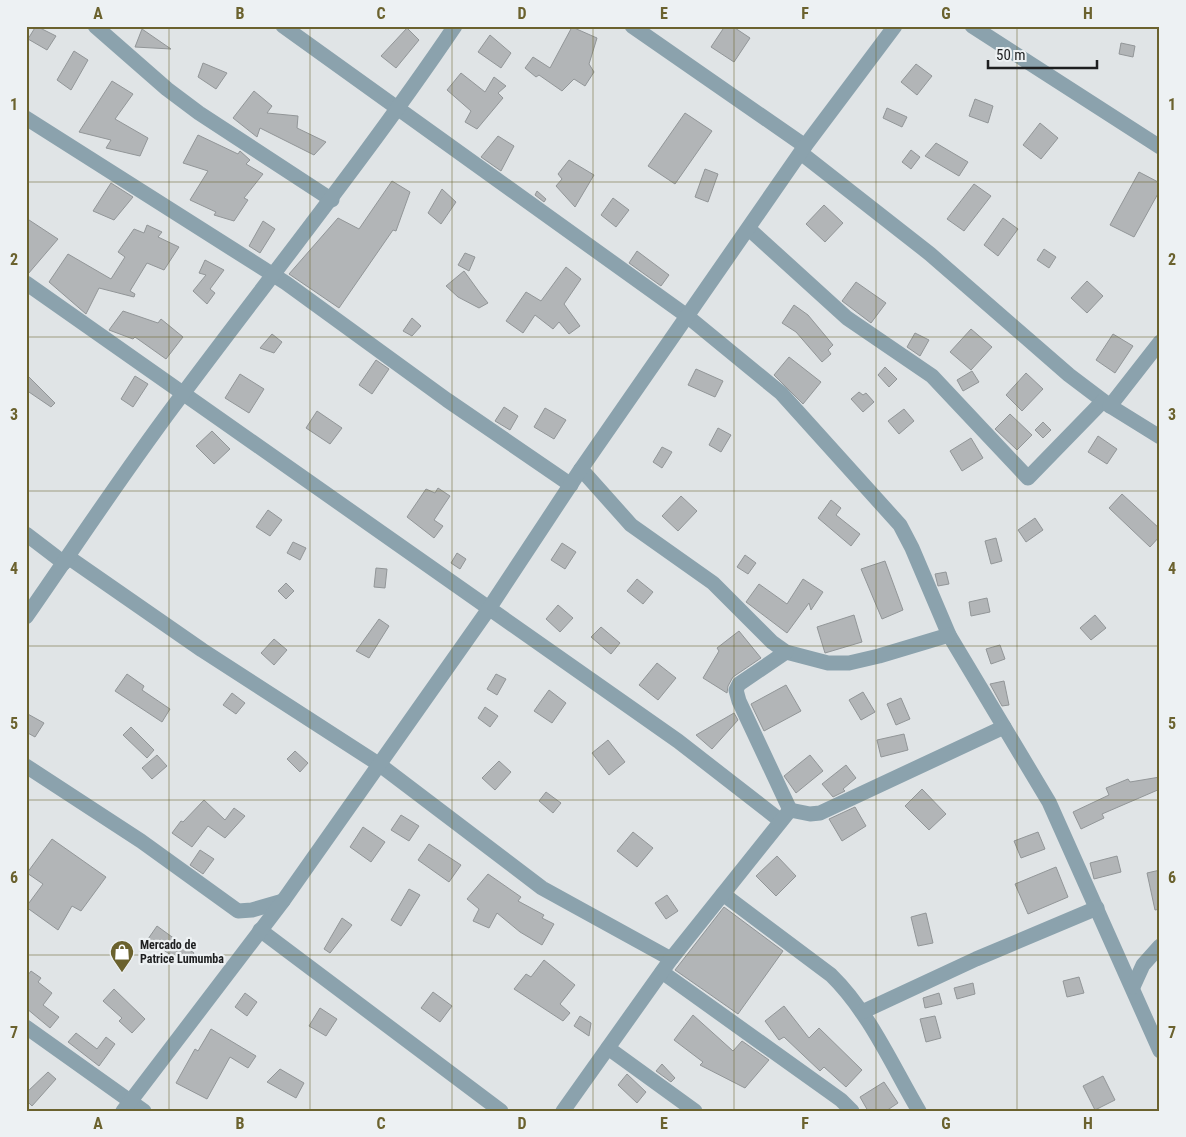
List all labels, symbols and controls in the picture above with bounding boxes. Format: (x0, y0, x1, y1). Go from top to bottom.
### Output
text: A (93, 4, 103, 23)
text: B (236, 4, 245, 23)
text: C (376, 4, 386, 23)
text: D (517, 4, 527, 23)
text: E (660, 4, 668, 23)
text: F (801, 4, 809, 23)
text: G (941, 4, 951, 23)
text: H (1083, 4, 1093, 23)
scale bar (988, 38, 1097, 70)
text: 50 m (996, 46, 1026, 64)
text: 1 (10, 95, 18, 114)
text: 1 (1168, 95, 1176, 114)
text: 2 (10, 250, 18, 269)
text: 2 (1168, 250, 1176, 269)
text: 3 (10, 405, 18, 424)
text: 3 (1168, 405, 1176, 424)
text: 4 (10, 559, 18, 578)
text: 4 (1168, 559, 1176, 578)
text: 5 (10, 714, 18, 733)
text: 5 (1168, 714, 1176, 733)
text: 6 (10, 868, 18, 887)
text: 6 (1168, 868, 1176, 887)
place label: Mercado de Patrice Lumumba (140, 938, 224, 966)
shop icon: Mercado de Patrice Lumumba (109, 939, 135, 973)
text: 7 (10, 1023, 18, 1042)
text: 7 (1168, 1023, 1176, 1042)
text: A (93, 1114, 103, 1133)
text: B (236, 1114, 245, 1133)
text: C (376, 1114, 386, 1133)
text: D (517, 1114, 527, 1133)
text: E (660, 1114, 668, 1133)
text: F (801, 1114, 809, 1133)
text: G (941, 1114, 951, 1133)
text: H (1083, 1114, 1093, 1133)

